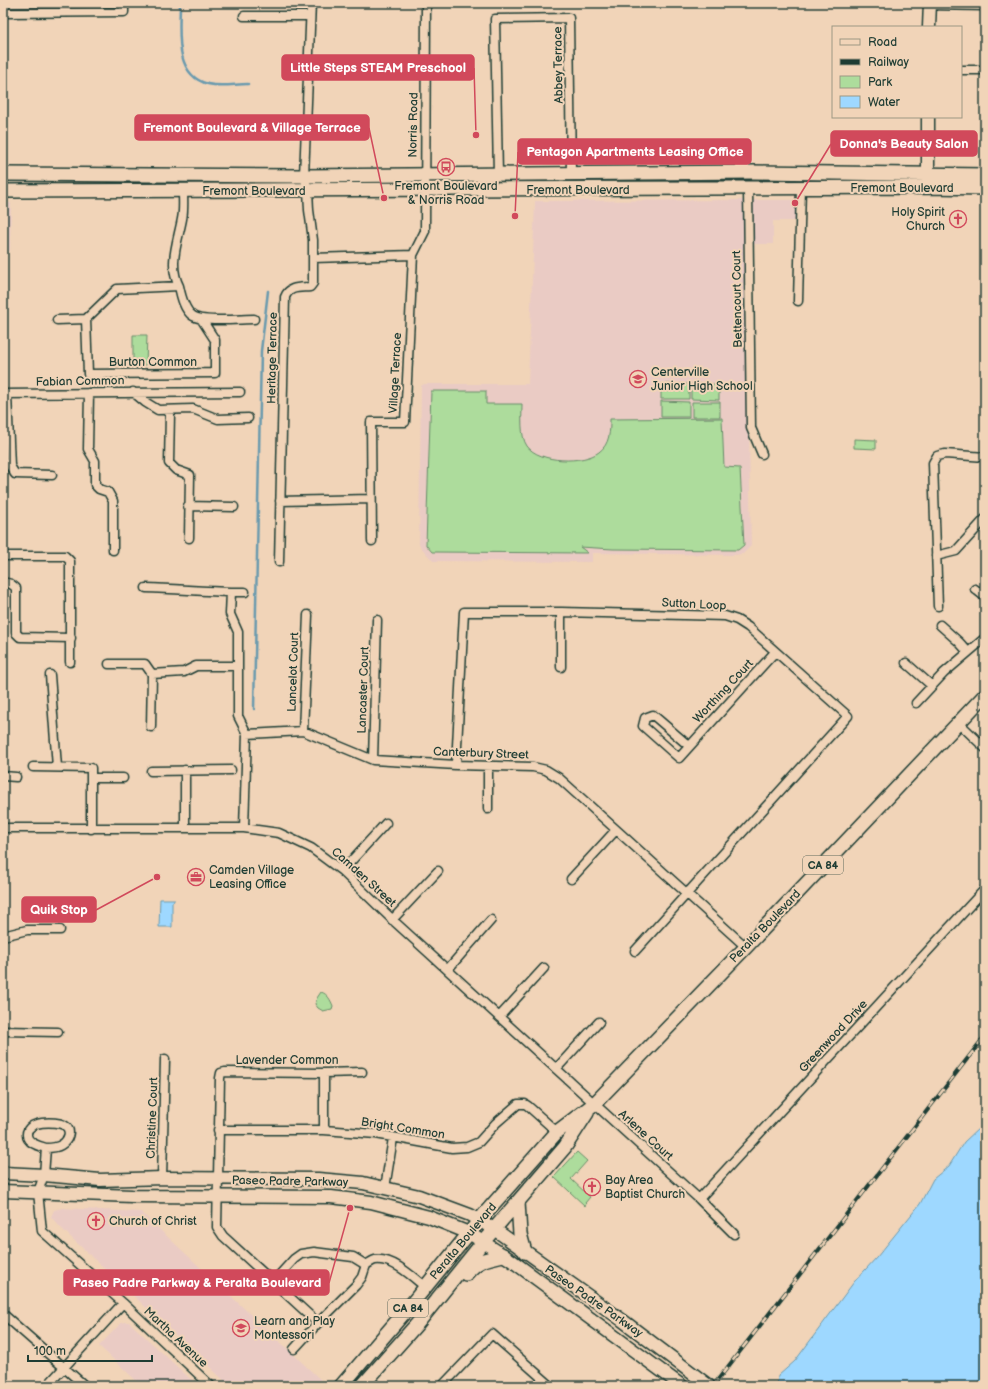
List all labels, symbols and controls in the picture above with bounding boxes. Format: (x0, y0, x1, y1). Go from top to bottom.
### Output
street label: Abbey Terrace (550, 26, 567, 104)
legend (832, 26, 962, 118)
text: Road (868, 35, 897, 50)
callout: Little Steps STEAM Preschool (282, 55, 474, 80)
text: Railway (868, 55, 910, 70)
text: Little Steps STEAM Preschool (290, 60, 466, 76)
text: Park (868, 75, 892, 90)
street label: Norris Road (405, 92, 422, 158)
text: Water (868, 95, 900, 110)
callout: Fremont Boulevard & Village Terrace (135, 115, 369, 140)
text: Fremont Boulevard & Village Terrace (143, 120, 361, 136)
callout: Donna's Beauty Salon (831, 131, 977, 156)
text: Donna's Beauty Salon (840, 136, 968, 152)
callout: Pentagon Apartments Leasing Office (518, 139, 751, 164)
text: Pentagon Apartments Leasing Office (527, 144, 744, 160)
bus stop icon: Fremont Boulevard & Norris Road (436, 157, 456, 177)
place label: Fremont Boulevard & Norris Road (394, 179, 498, 208)
street label: Fremont Boulevard (850, 181, 954, 196)
street label: Fremont Boulevard (526, 183, 630, 198)
street label: Fremont Boulevard (202, 184, 306, 199)
place label: Holy Spirit Church (891, 205, 945, 234)
church icon: Holy Spirit Church (948, 209, 968, 229)
street label: Bettencourt Court (729, 250, 746, 348)
street label: Heritage Terrace (264, 312, 281, 404)
street label: Village Terrace (386, 332, 405, 414)
street label: Burton Common (109, 355, 197, 370)
place label: Centerville Junior High School (651, 365, 753, 394)
school or university icon: Centerville Junior High School (628, 369, 648, 389)
street label: Fabian Common (36, 373, 125, 390)
street label: Sutton Loop (661, 595, 727, 614)
street label: Lancelot Court (285, 632, 302, 712)
street label: Lancaster Court (354, 646, 373, 734)
street label: Worthing Court (690, 656, 757, 726)
street label: Canterbury Street (433, 744, 529, 763)
street label: Camden Street (328, 844, 399, 911)
road number: CA 84 (803, 856, 843, 874)
place label: Camden Village Leasing Office (209, 863, 294, 892)
office icon: Camden Village Leasing Office (186, 867, 206, 887)
street label: Peralta Boulevard (727, 887, 804, 966)
callout: Quik Stop (22, 897, 96, 922)
text: Quik Stop (30, 902, 88, 918)
street label: Greenwood Drive (796, 997, 871, 1076)
street label: Lavender Common (235, 1053, 339, 1068)
street label: Christine Court (144, 1077, 161, 1159)
street label: Arlene Court (615, 1107, 676, 1164)
street label: Bright Common (360, 1114, 446, 1143)
street label: Paseo Padre Parkway (232, 1173, 349, 1190)
place label: Bay Area Baptist Church (605, 1173, 685, 1202)
church icon: Bay Area Baptist Church (582, 1177, 602, 1197)
street label: Peralta Boulevard (427, 1200, 500, 1283)
church icon: Church of Christ (86, 1211, 106, 1231)
place label: Church of Christ (109, 1214, 197, 1229)
street label: Paseo Padre Parkway (542, 1262, 646, 1341)
callout: Paseo Padre Parkway & Peralta Boulevard (64, 1270, 329, 1295)
text: Paseo Padre Parkway & Peralta Boulevard (73, 1275, 321, 1291)
road number: CA 84 (388, 1299, 428, 1317)
street label: Martha Avenue (140, 1304, 211, 1371)
place label: Learn and Play Montessori (254, 1314, 335, 1343)
school or university icon: Learn and Play Montessori (231, 1318, 251, 1338)
scale bar (28, 1337, 152, 1363)
text: 100 m (34, 1344, 66, 1359)

